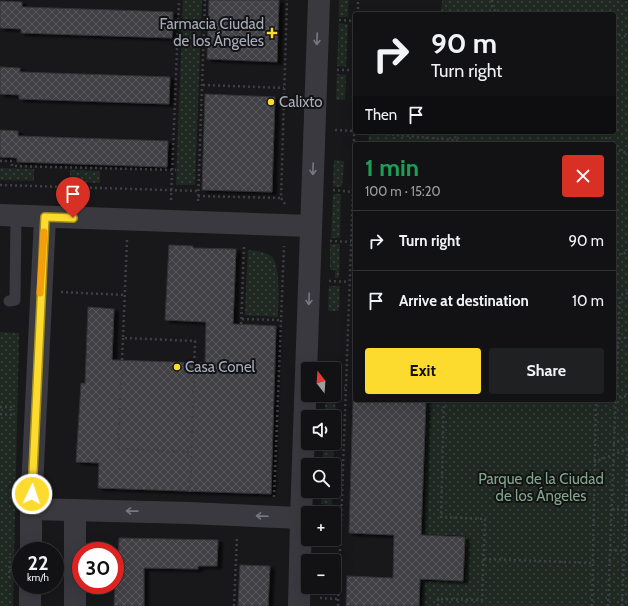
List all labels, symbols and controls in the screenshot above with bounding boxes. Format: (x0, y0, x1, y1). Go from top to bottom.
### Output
place label: Farmacia Ciudad de los Ángeles (160, 15, 264, 50)
text: 90 m (431, 26, 497, 60)
marker: Farmacia Ciudad de los Ángeles (267, 28, 277, 38)
icon: right (365, 28, 417, 80)
one-way arrow (314, 32, 321, 45)
text: Turn right (431, 60, 502, 82)
place label: Calixto (279, 93, 323, 111)
marker: Calixto (266, 97, 276, 107)
icon: arrive (405, 104, 427, 126)
text: Then (365, 106, 397, 124)
text: 1 min (365, 153, 419, 182)
button: close (562, 155, 604, 197)
one-way arrow (309, 162, 317, 175)
pin (56, 177, 90, 218)
icon: arrive (62, 183, 84, 205)
text: 100 m · 15:20 (365, 183, 441, 199)
icon: right (365, 230, 387, 252)
text: Turn right (399, 232, 460, 250)
text: 90 m (568, 232, 604, 250)
icon: arrive (365, 290, 387, 312)
one-way arrow (305, 292, 313, 305)
text: Arrive at destination (399, 292, 529, 310)
text: 10 m (572, 292, 604, 310)
button: Exit (365, 348, 481, 394)
button: Share (489, 348, 604, 394)
place label: Casa Conel (185, 358, 256, 376)
marker: Casa Conel (172, 362, 182, 372)
north arrow (301, 362, 341, 402)
map controls (301, 362, 341, 594)
button: sound (301, 410, 341, 450)
button: search (301, 458, 341, 498)
park label: Parque de la Ciudad de los Ángeles (478, 470, 604, 505)
position arrow (11, 473, 53, 515)
button: + (301, 506, 341, 546)
one-way arrow (126, 508, 139, 515)
one-way arrow (256, 513, 269, 520)
speed limit sign: 30 (72, 542, 124, 594)
text: 22 (27, 551, 49, 575)
button: − (301, 554, 341, 594)
text: km/h (27, 571, 49, 584)

